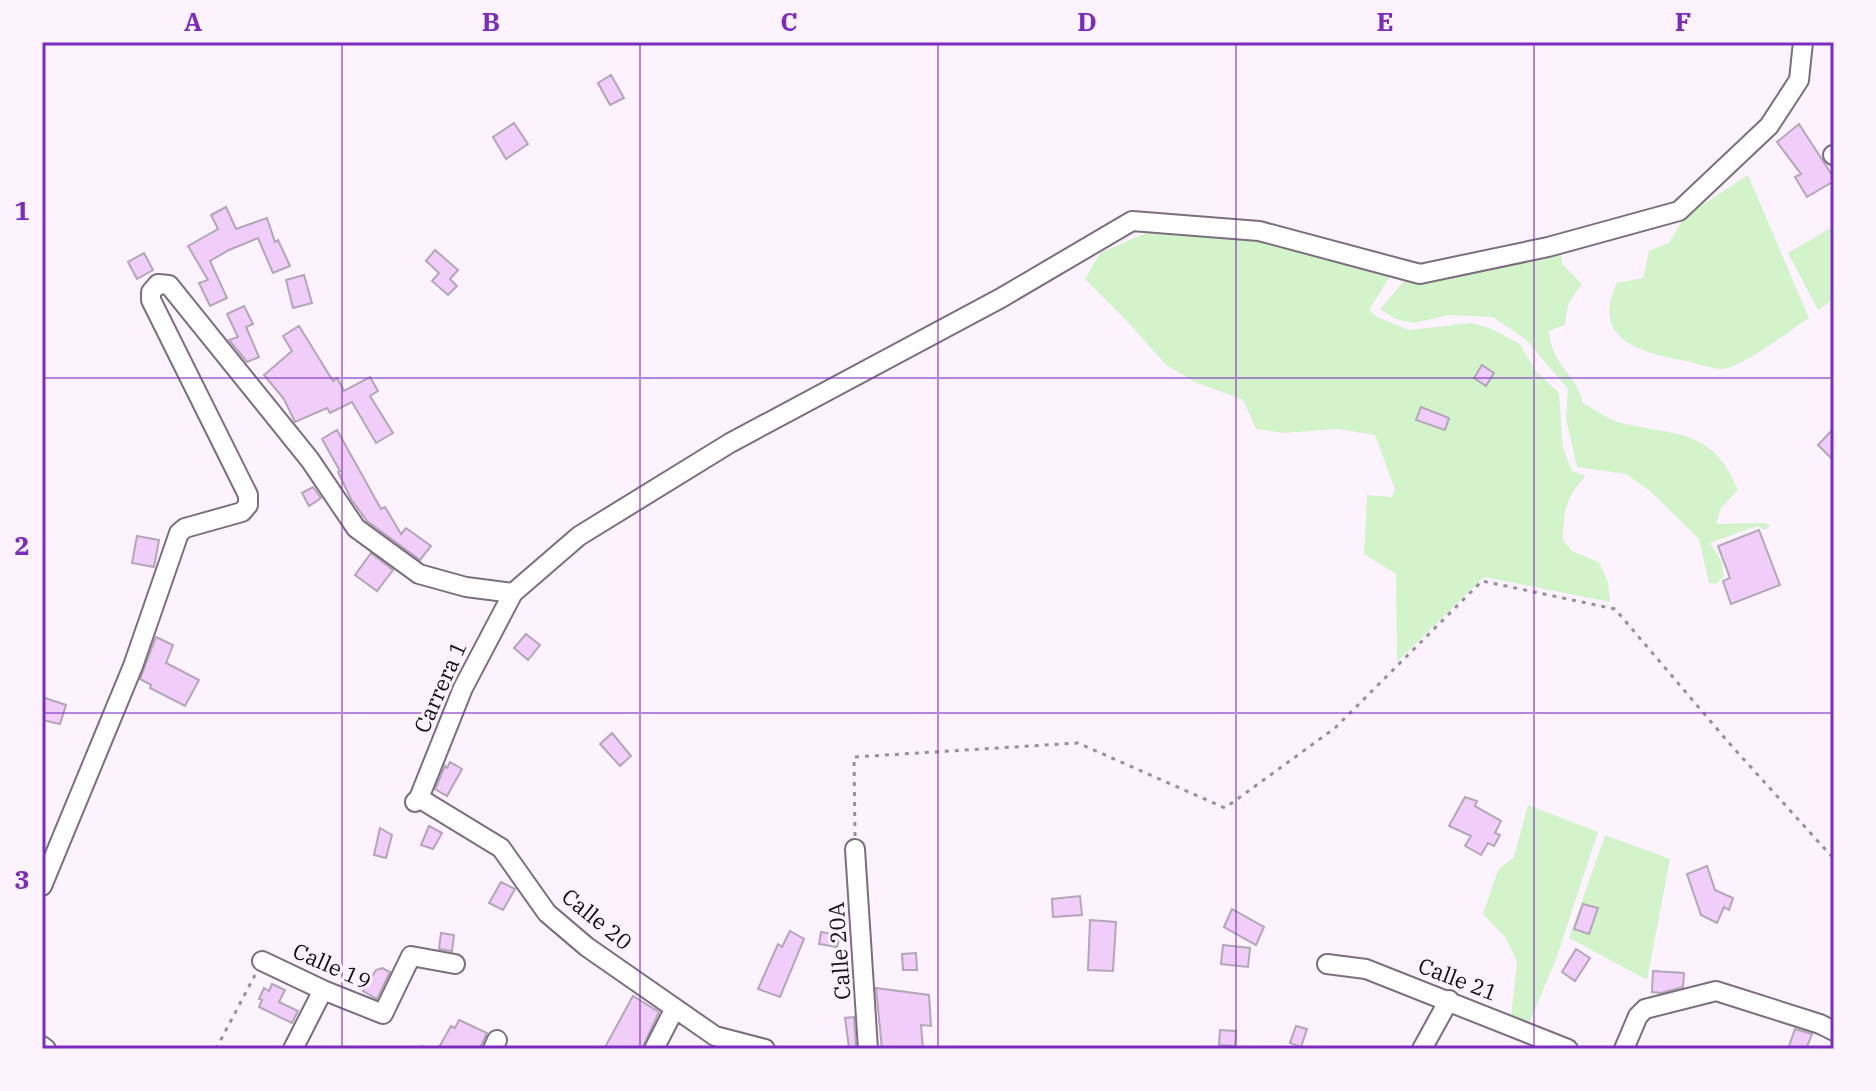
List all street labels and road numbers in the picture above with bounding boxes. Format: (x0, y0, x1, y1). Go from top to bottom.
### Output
street label: Carrera 1 (406, 636, 473, 737)
street label: Calle 20 (556, 881, 639, 956)
street label: Calle 20A (821, 901, 856, 1001)
street label: Calle 19 (289, 936, 376, 996)
street label: Calle 21 (1414, 950, 1502, 1007)

